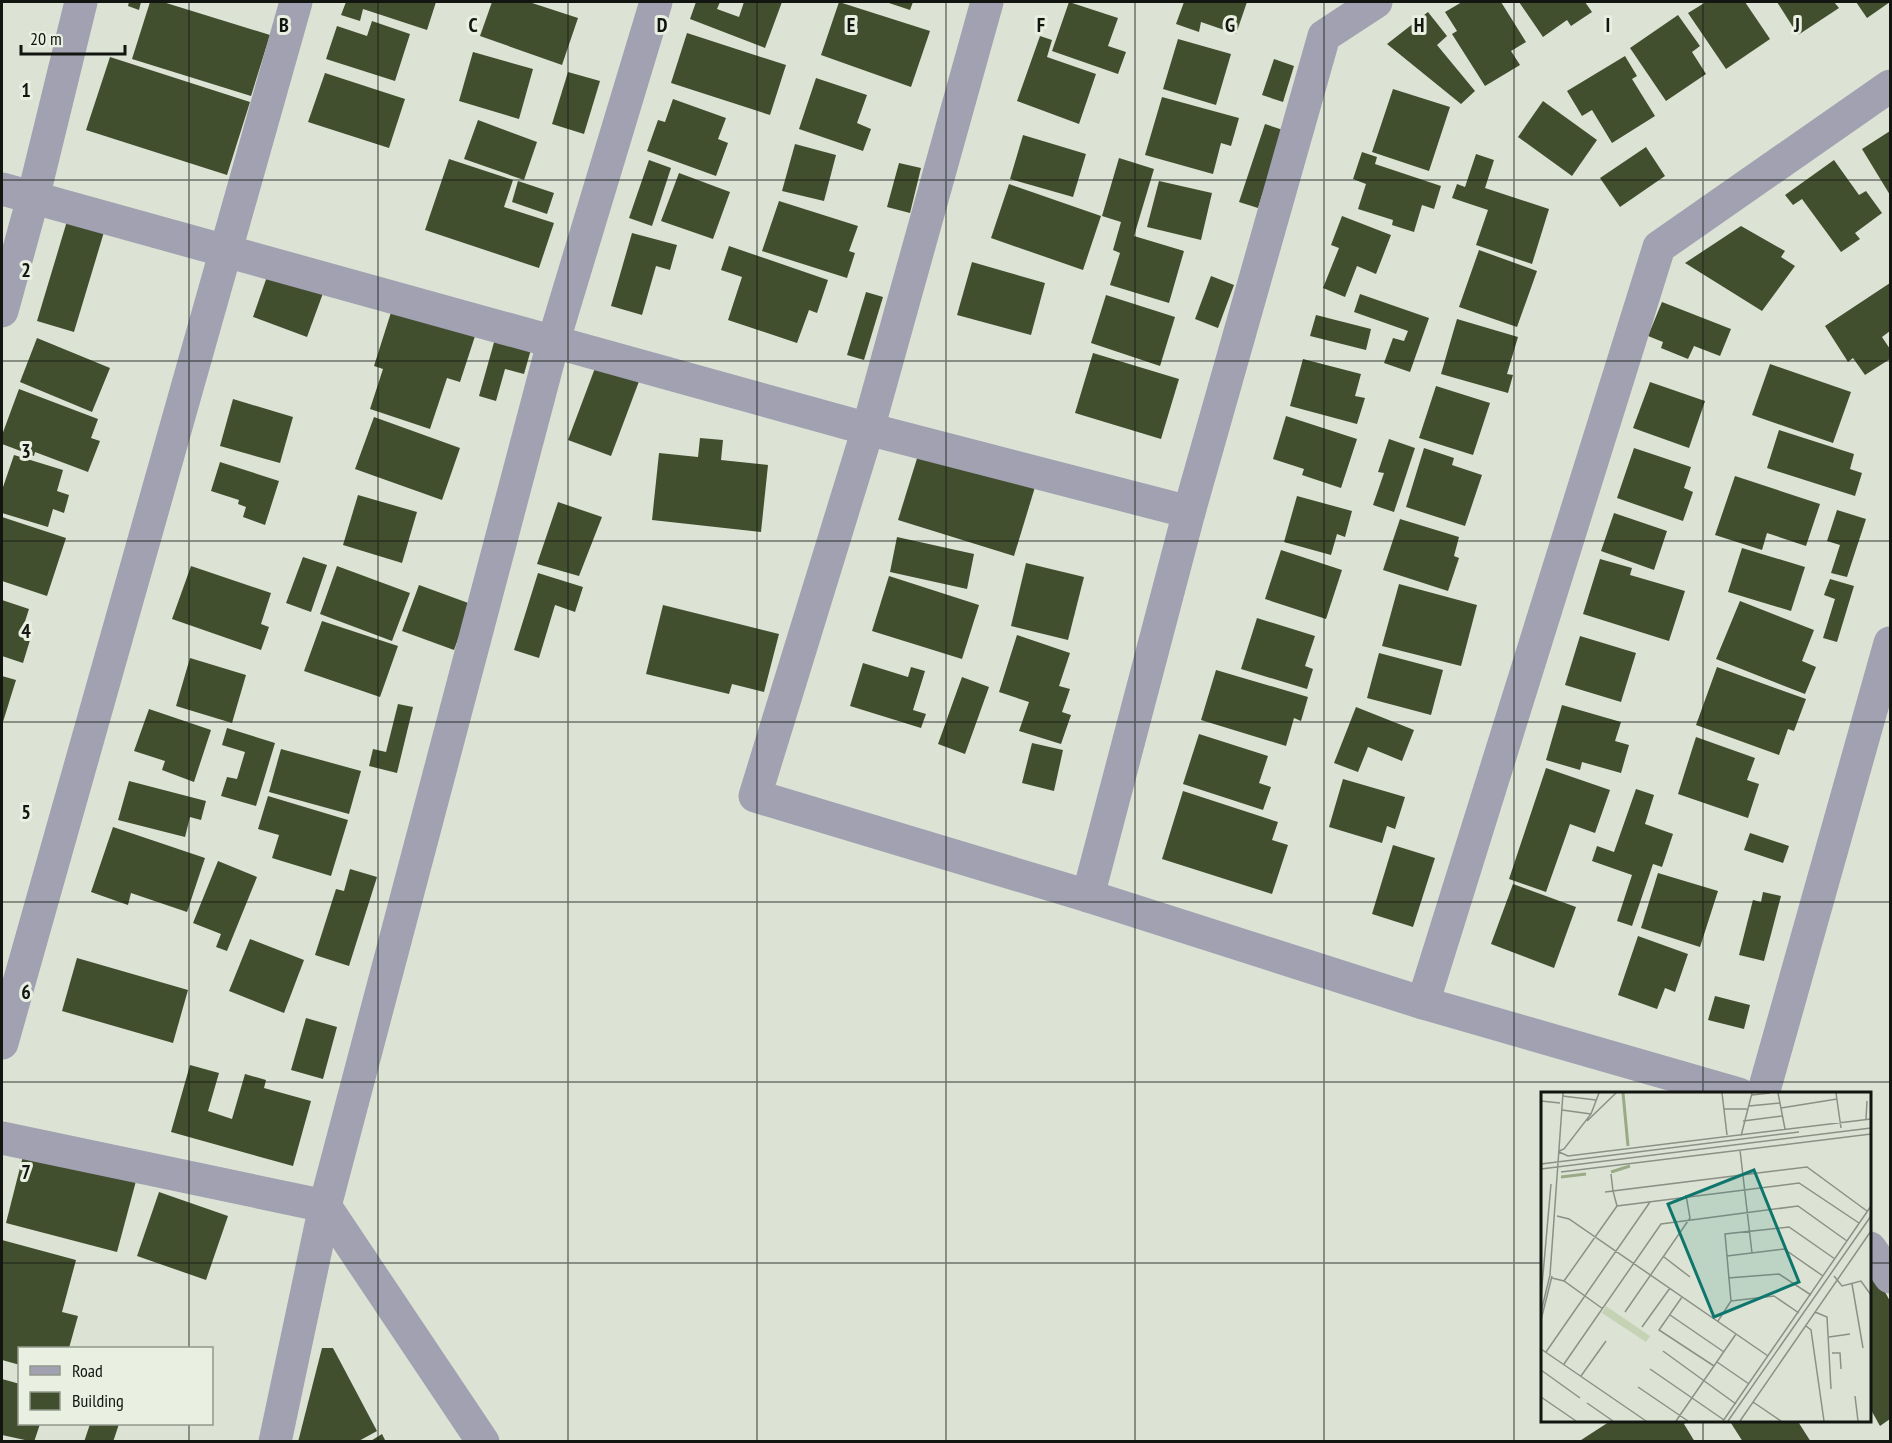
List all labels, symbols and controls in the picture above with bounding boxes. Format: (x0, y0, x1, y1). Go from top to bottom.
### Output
text: B (279, 12, 289, 38)
text: C (468, 12, 478, 38)
text: D (657, 12, 668, 38)
text: E (847, 12, 855, 38)
text: F (1037, 12, 1045, 38)
text: G (1225, 12, 1235, 38)
text: H (1414, 12, 1424, 38)
text: I (1606, 12, 1610, 38)
text: J (1793, 12, 1800, 38)
scale bar (21, 18, 124, 56)
text: 20 m (30, 27, 62, 50)
text: 1 (21, 77, 31, 103)
text: 2 (21, 257, 31, 283)
text: 3 (21, 438, 31, 464)
text: 4 (21, 618, 31, 644)
text: 5 (21, 799, 31, 825)
text: 6 (21, 979, 31, 1005)
inset map (1541, 1092, 1871, 1422)
text: 7 (21, 1159, 31, 1185)
legend (18, 1347, 213, 1425)
text: Road (72, 1359, 103, 1382)
text: Building (72, 1389, 124, 1412)

